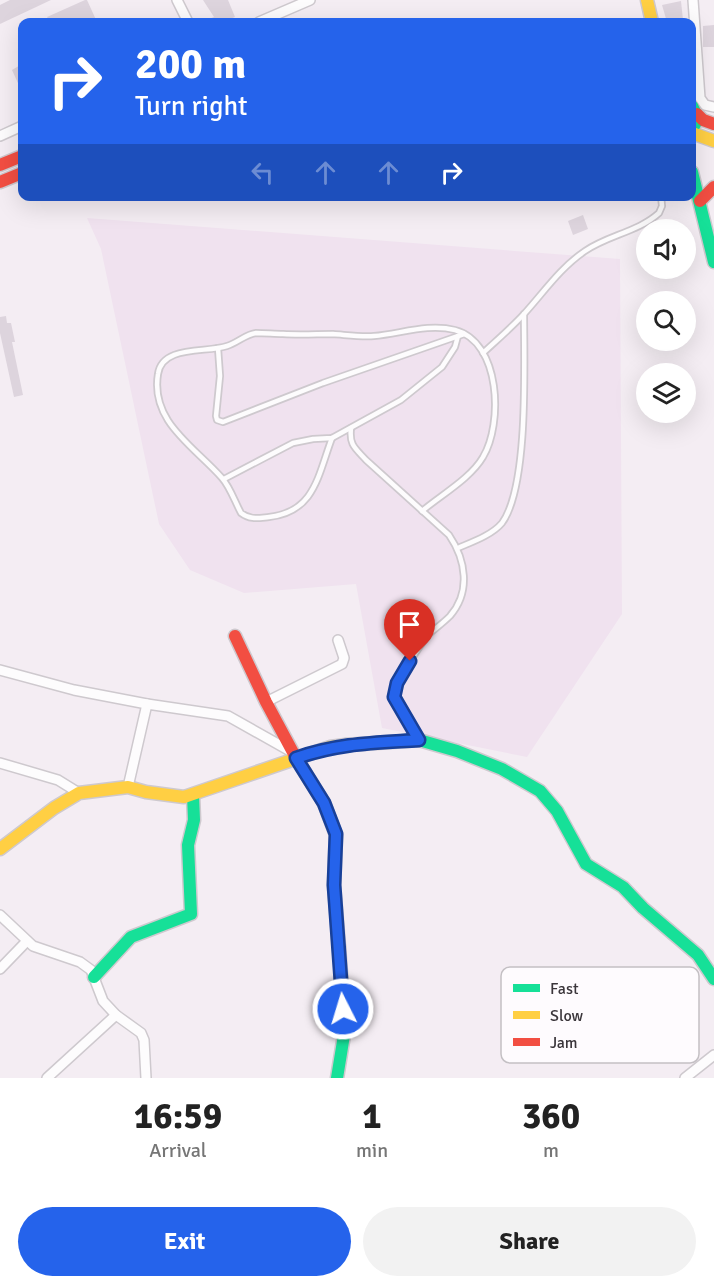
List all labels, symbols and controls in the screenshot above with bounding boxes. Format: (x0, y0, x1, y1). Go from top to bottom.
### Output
text: 200 m (135, 39, 246, 90)
icon: right (36, 42, 114, 120)
text: Turn right (135, 90, 248, 123)
icon: left (246, 156, 279, 189)
icon: ahead (309, 156, 342, 189)
icon: ahead (372, 156, 405, 189)
icon: right (435, 156, 468, 189)
map controls (636, 219, 696, 423)
button: sound (636, 219, 696, 279)
button: search (636, 291, 696, 351)
button: layers (636, 363, 696, 423)
pin (384, 599, 435, 661)
icon: arrive (393, 608, 426, 641)
legend (501, 967, 699, 1063)
position arrow (311, 977, 375, 1041)
text: Fast (550, 979, 579, 999)
text: Slow (550, 1006, 584, 1026)
text: Jam (550, 1033, 578, 1053)
text: 16:59 (134, 1094, 222, 1139)
text: 1 (362, 1094, 382, 1139)
text: 360 (522, 1094, 580, 1139)
text: Arrival (149, 1138, 207, 1163)
text: min (356, 1138, 388, 1163)
text: m (543, 1138, 559, 1163)
button: Exit (18, 1207, 351, 1276)
button: Share (363, 1207, 696, 1276)

